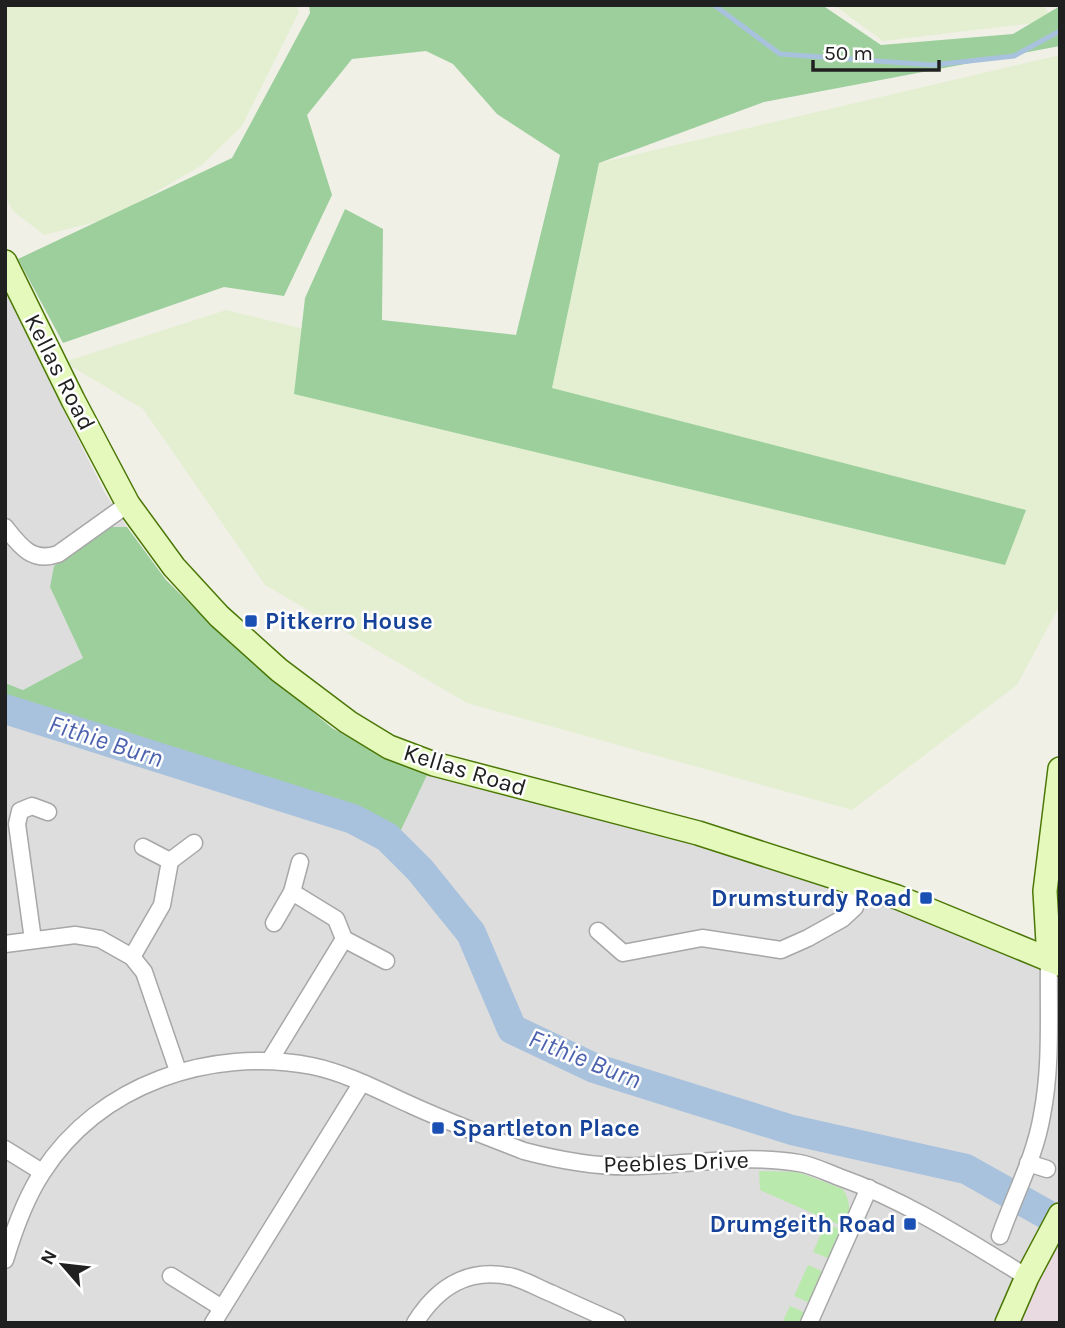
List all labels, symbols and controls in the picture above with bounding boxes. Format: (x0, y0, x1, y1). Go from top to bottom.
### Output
scale bar (813, 28, 939, 72)
text: 50 m (824, 41, 873, 65)
street label: Kellas Road (19, 309, 101, 435)
place label: Pitkerro House (265, 607, 433, 635)
marker: Pitkerro House (243, 613, 259, 629)
water label: Fithie Burn (45, 708, 167, 774)
street label: Kellas Road (400, 738, 530, 802)
place label: Drumsturdy Road (711, 884, 912, 912)
marker: Drumsturdy Road (918, 890, 934, 906)
water label: Fithie Burn (524, 1022, 646, 1096)
place label: Spartleton Place (452, 1114, 640, 1142)
marker: Spartleton Place (430, 1120, 446, 1136)
street label: Peebles Drive (603, 1145, 749, 1179)
place label: Drumgeith Road (709, 1210, 896, 1238)
marker: Drumgeith Road (902, 1216, 918, 1232)
north arrow (28, 1230, 98, 1300)
text: N (36, 1246, 62, 1269)

